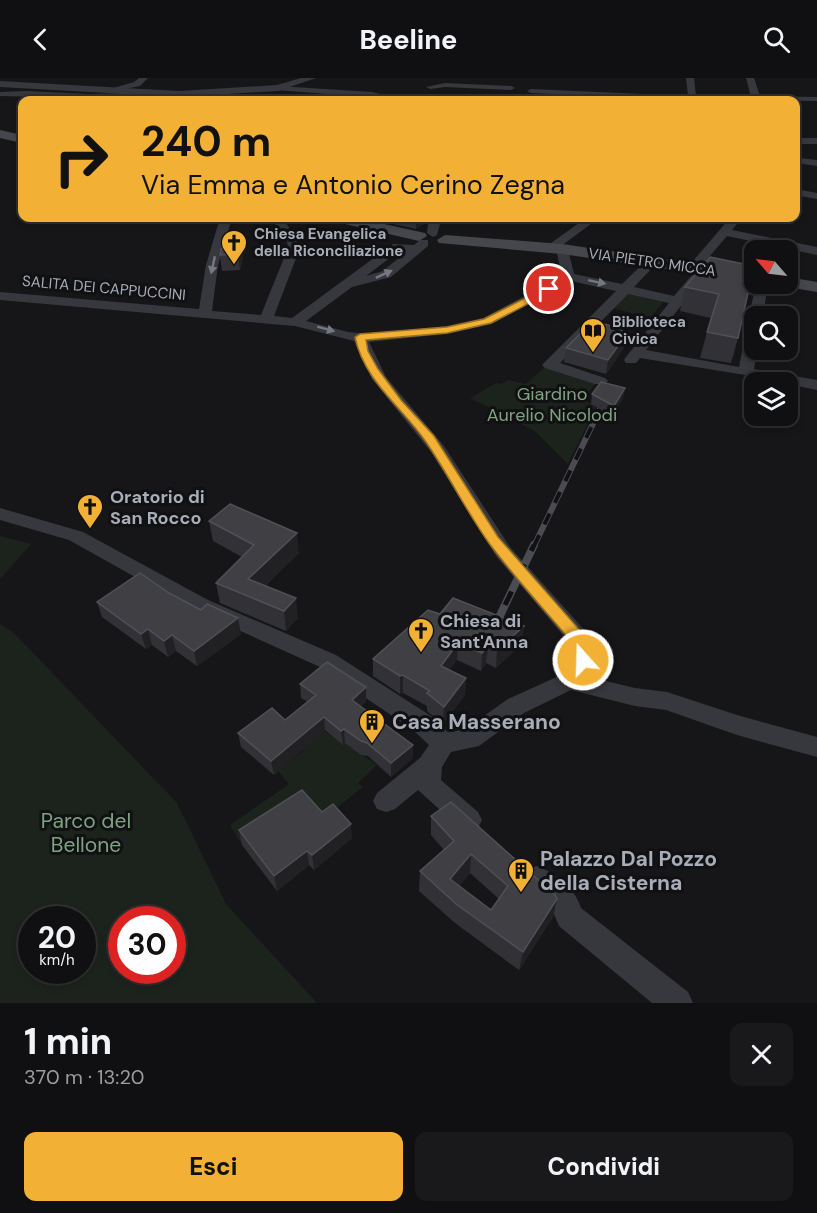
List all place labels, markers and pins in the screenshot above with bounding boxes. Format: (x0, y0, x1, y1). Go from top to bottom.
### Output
place label: Chiesa Evangelica della Riconciliazione (254, 224, 403, 261)
church icon: Chiesa Evangelica della Riconciliazione (219, 228, 249, 266)
pin (523, 263, 574, 314)
place label: Biblioteca Civica (612, 312, 686, 349)
library icon: Biblioteca Civica (578, 316, 608, 354)
place label: Oratorio di San Rocco (110, 485, 205, 530)
church icon: Oratorio di San Rocco (75, 492, 105, 530)
place label: Chiesa di Sant'Anna (440, 609, 528, 654)
church icon: Chiesa di Sant'Anna (406, 616, 436, 654)
building icon: Casa Masserano (357, 707, 387, 745)
place label: Casa Masserano (392, 708, 561, 736)
place label: Palazzo Dal Pozzo della Cisterna (540, 845, 717, 897)
building icon: Palazzo Dal Pozzo della Cisterna (506, 856, 536, 894)

